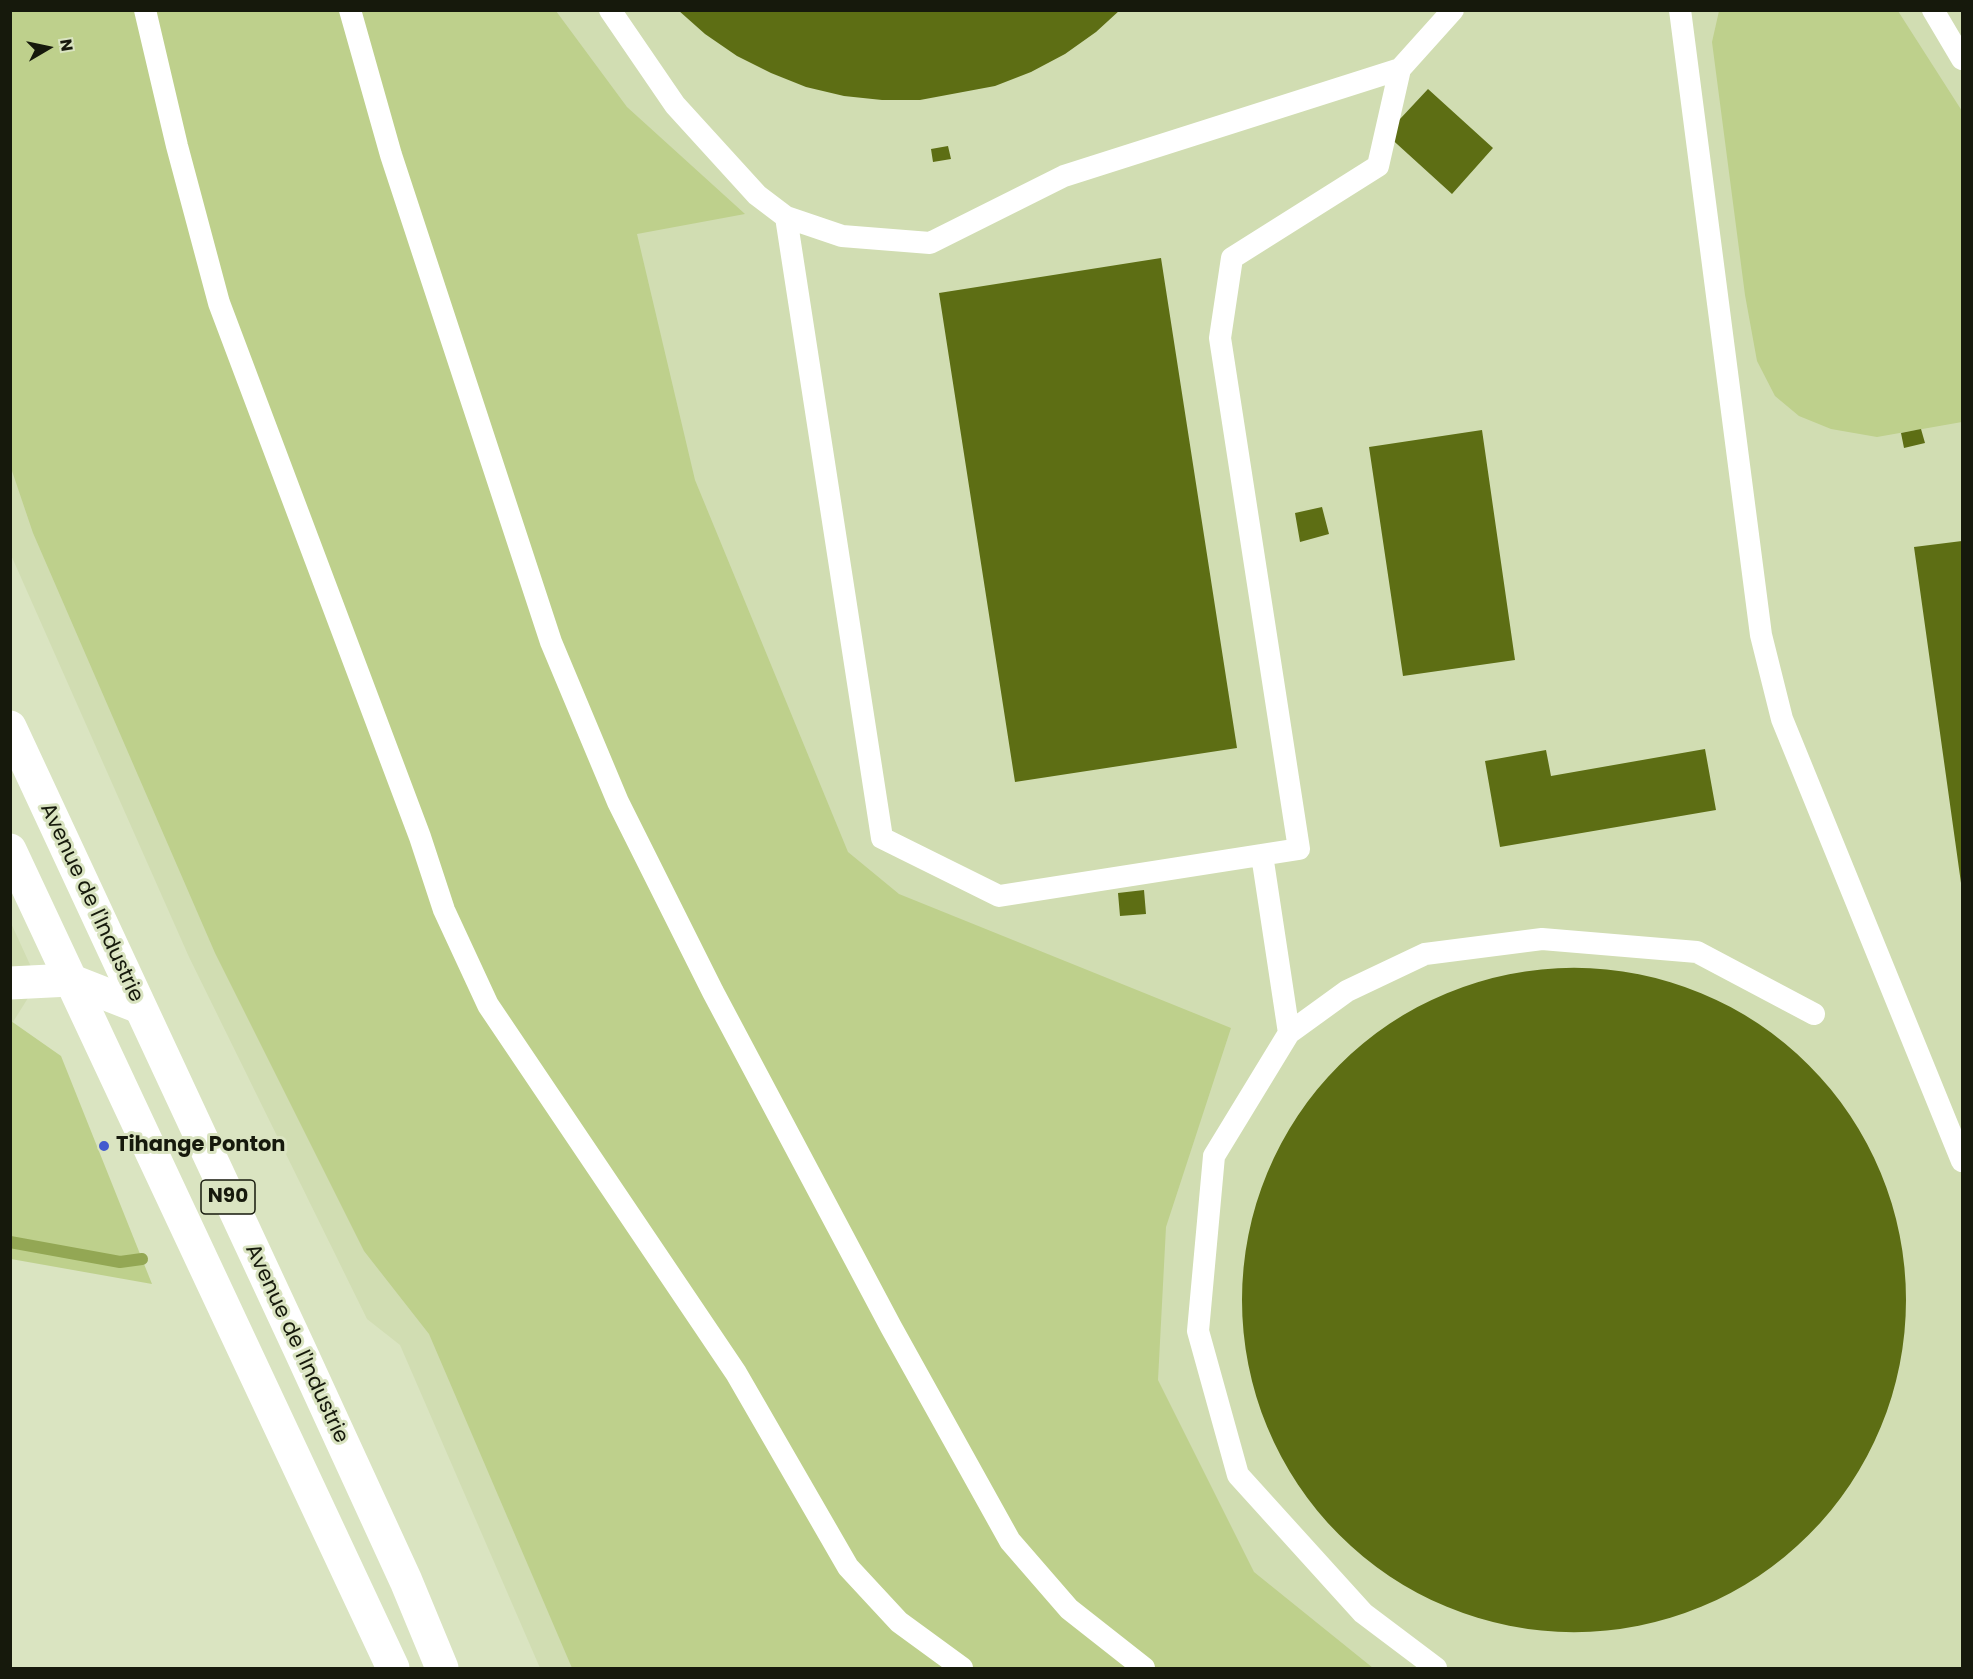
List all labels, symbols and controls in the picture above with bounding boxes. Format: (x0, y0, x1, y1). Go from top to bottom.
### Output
north arrow (18, 18, 78, 78)
text: N (54, 37, 79, 53)
street label: Avenue de l'Industrie (34, 799, 148, 1007)
place label: Tihange Ponton (116, 1133, 286, 1159)
marker: Tihange Ponton (97, 1139, 111, 1153)
road number: N90 (201, 1180, 255, 1214)
street label: Avenue de l'Industrie (239, 1240, 353, 1448)

